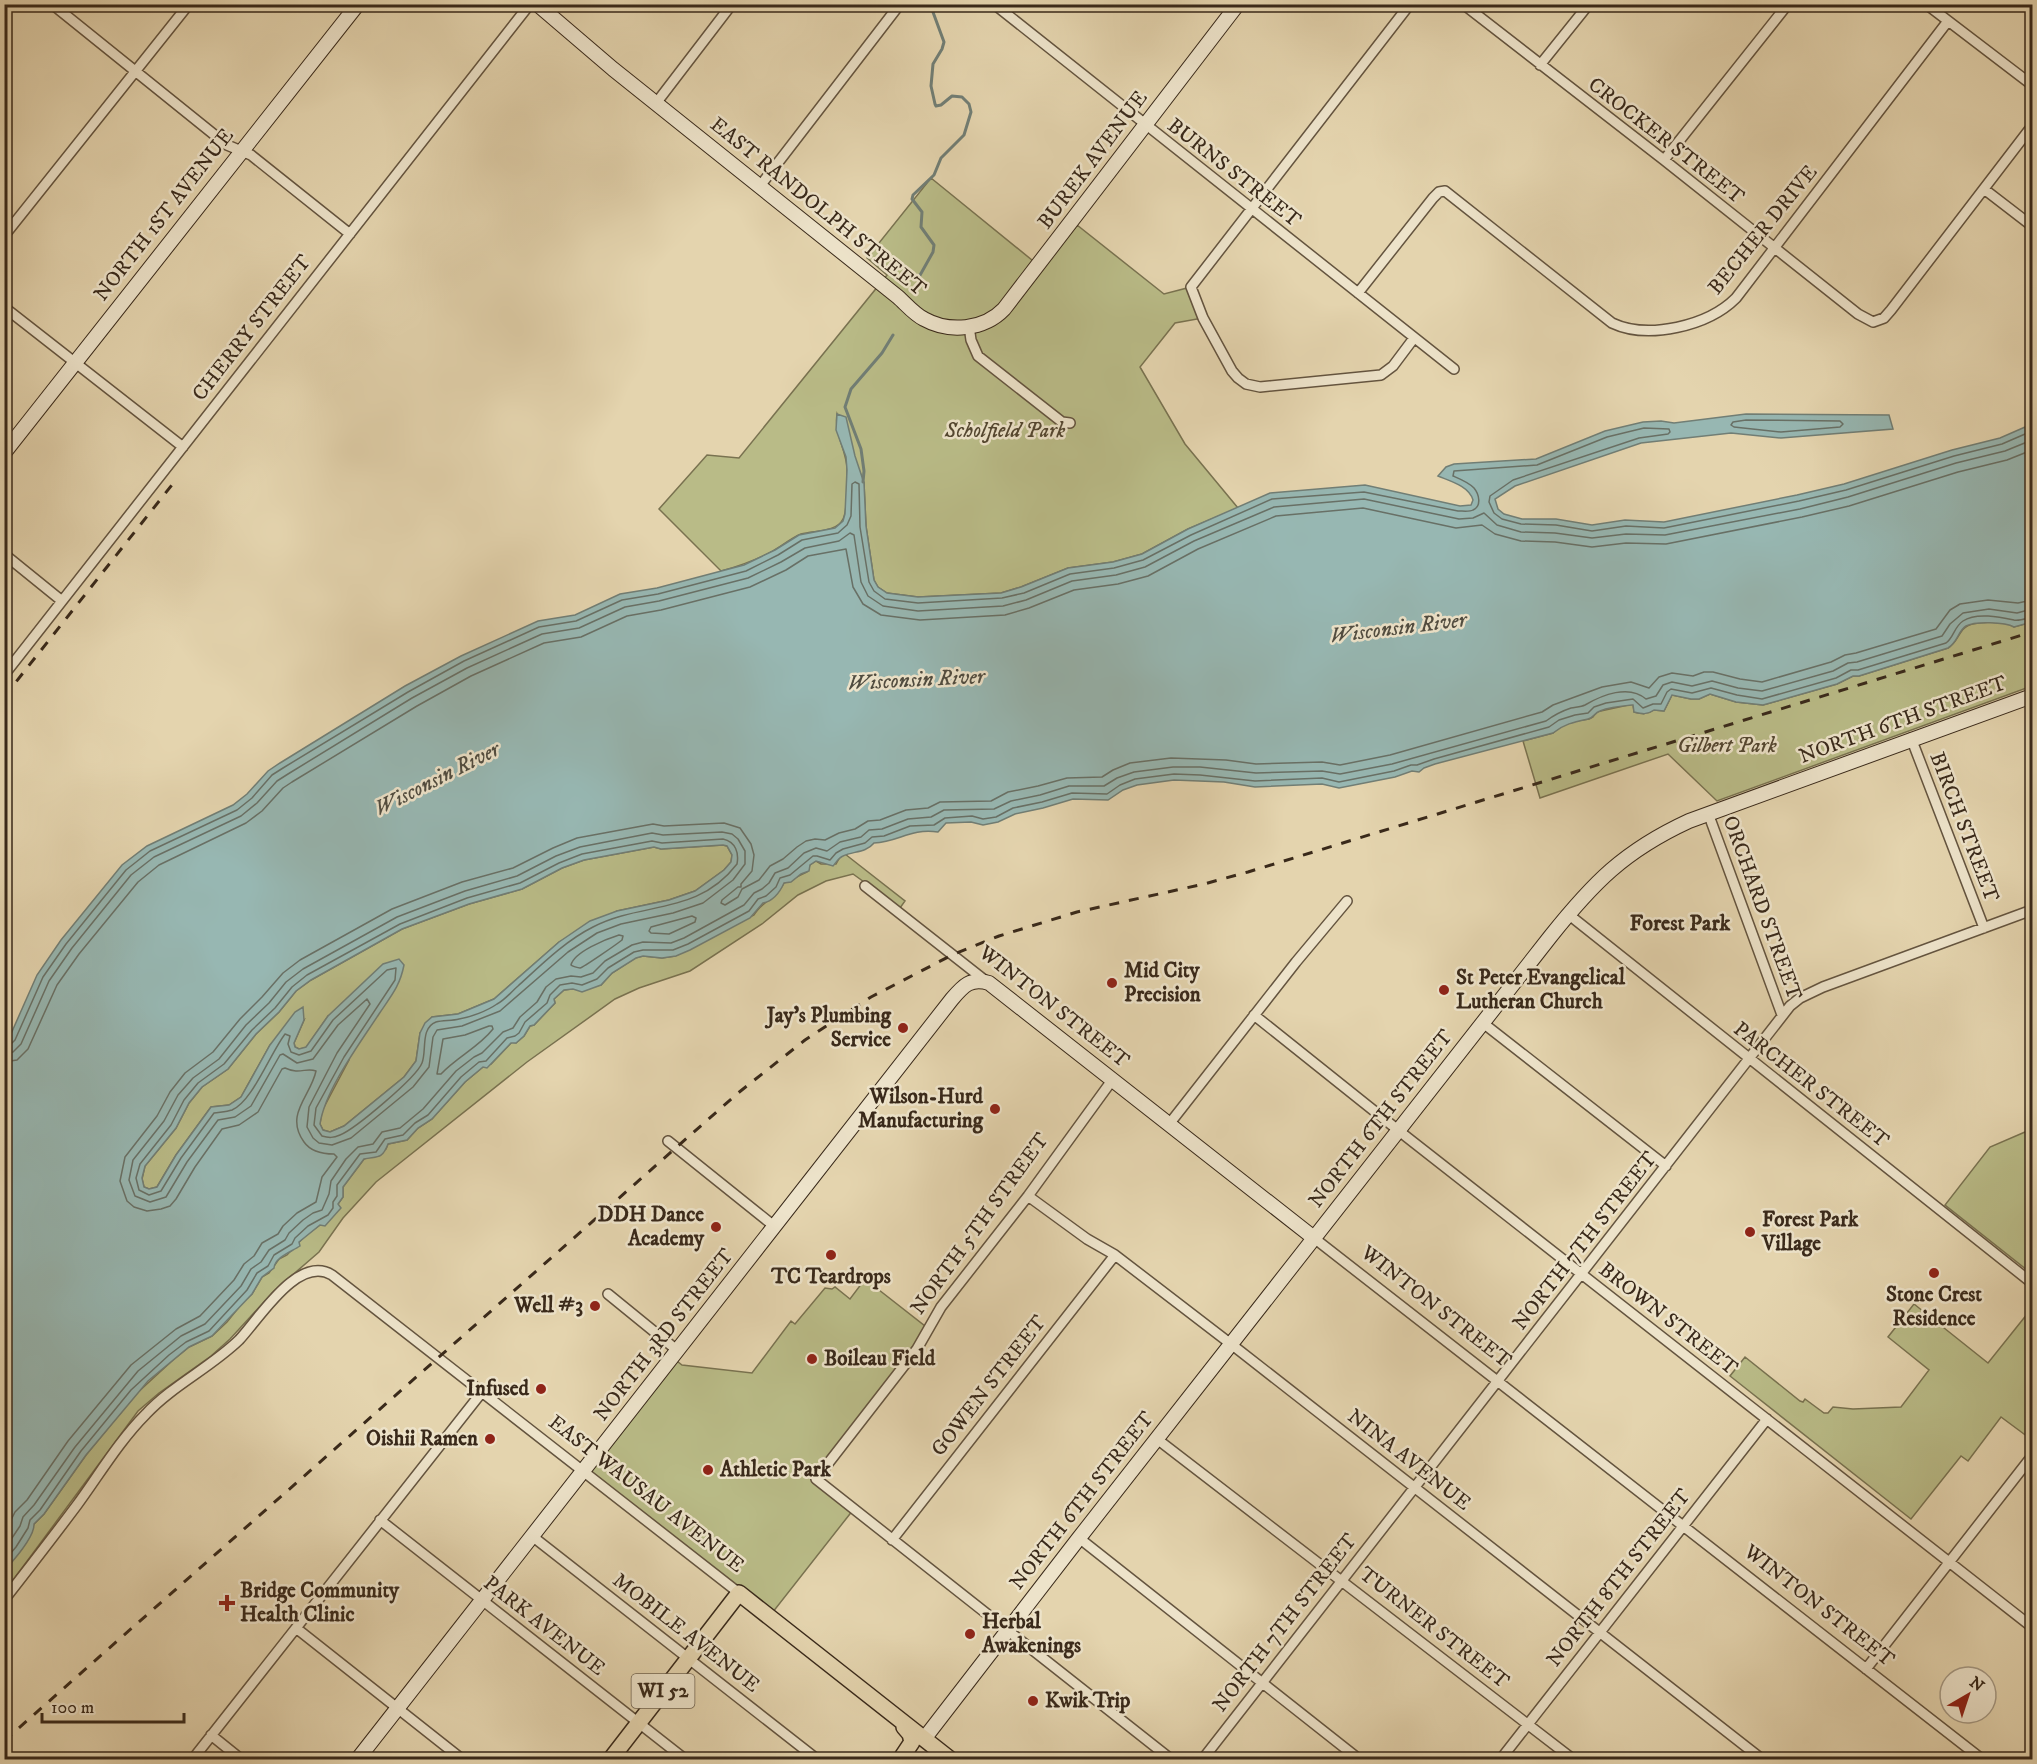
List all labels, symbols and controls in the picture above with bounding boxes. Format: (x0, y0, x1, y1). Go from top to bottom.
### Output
street label: CROCKER STREET (1583, 72, 1749, 210)
street label: BUREK AVENUE (1032, 85, 1154, 234)
street label: EAST RANDOLPH STREET (705, 112, 931, 302)
street label: BURNS STREET (1162, 113, 1306, 233)
street label: NORTH 1ST AVENUE (88, 123, 240, 307)
street label: BECHER DRIVE (1703, 160, 1823, 300)
street label: CHERRY STREET (187, 250, 317, 406)
park label: Scholfield Park (944, 418, 1065, 444)
water label: Wisconsin River (1328, 606, 1470, 650)
water label: Wisconsin River (847, 663, 987, 697)
street label: NORTH 6TH STREET (1796, 670, 2011, 770)
park label: Gilbert Park (1677, 733, 1777, 759)
water label: Wisconsin River (370, 735, 506, 822)
street label: BIRCH STREET (1923, 748, 2005, 906)
street label: ORCHARD STREET (1717, 812, 1807, 1004)
district label: Forest Park (1630, 910, 1732, 937)
street label: WINTON STREET (973, 940, 1135, 1074)
place label: Mid City Precision (1124, 958, 1202, 1008)
place label: St Peter Evangelical Lutheran Church (1456, 965, 1626, 1015)
marker: Mid City Precision (1105, 976, 1119, 990)
marker: St Peter Evangelical Lutheran Church (1437, 983, 1451, 997)
place label: Jay's Plumbing Service (765, 1003, 892, 1053)
street label: PARCHER STREET (1728, 1016, 1894, 1154)
marker: Jay's Plumbing Service (896, 1021, 910, 1035)
street label: NORTH 6TH STREET (1303, 1025, 1459, 1213)
place label: Wilson-Hurd Manufacturing (858, 1084, 984, 1134)
marker: Wilson-Hurd Manufacturing (988, 1102, 1002, 1116)
street label: NORTH 5TH STREET (905, 1128, 1055, 1320)
street label: NORTH 7TH STREET (1507, 1147, 1663, 1335)
place label: DDH Dance Academy (598, 1202, 705, 1252)
place label: Forest Park Village (1761, 1207, 1859, 1257)
marker: DDH Dance Academy (709, 1220, 723, 1234)
marker: Forest Park Village (1743, 1225, 1757, 1239)
street label: WINTON STREET (1355, 1240, 1517, 1374)
street label: NORTH 3RD STREET (588, 1243, 740, 1427)
marker: TC Teardrops (824, 1248, 838, 1262)
street label: BROWN STREET (1593, 1257, 1743, 1381)
place label: TC Teardrops (770, 1264, 891, 1290)
marker: Stone Crest Residence (1927, 1266, 1941, 1280)
place label: Stone Crest Residence (1886, 1282, 1982, 1332)
place label: Well #3 (513, 1293, 583, 1319)
marker: Well #3 (588, 1299, 602, 1313)
street label: GOWEN STREET (926, 1310, 1052, 1462)
place label: Boileau Field (824, 1346, 936, 1372)
marker: Boileau Field (805, 1352, 819, 1366)
place label: Infused (466, 1376, 530, 1402)
marker: Infused (534, 1382, 548, 1396)
street label: NINA AVENUE (1342, 1404, 1476, 1516)
street label: NORTH 6TH STREET (1004, 1407, 1160, 1595)
street label: EAST WAUSAU AVENUE (543, 1409, 749, 1579)
place label: Oishii Ramen (366, 1426, 479, 1452)
marker: Oishii Ramen (483, 1432, 497, 1446)
place label: Athletic Park (719, 1457, 832, 1483)
marker: Athletic Park (701, 1463, 715, 1477)
street label: NORTH 8TH STREET (1541, 1484, 1697, 1672)
street label: NORTH 7TH STREET (1207, 1529, 1363, 1717)
street label: WINTON STREET (1738, 1539, 1900, 1673)
street label: TURNER STREET (1354, 1561, 1514, 1695)
street label: MOBILE AVENUE (607, 1568, 765, 1699)
street label: PARK AVENUE (478, 1570, 610, 1682)
place label: Bridge Community Health Clinic (240, 1578, 400, 1628)
marker: Bridge Community Health Clinic (218, 1594, 236, 1612)
place label: Herbal Awakenings (981, 1609, 1081, 1659)
marker: Herbal Awakenings (963, 1627, 977, 1641)
north arrow (1938, 1665, 1998, 1725)
text: N (1965, 1672, 1988, 1696)
road number: WI 52 (632, 1674, 694, 1708)
scale bar (42, 1686, 184, 1724)
place label: Kwik Trip (1045, 1688, 1131, 1714)
marker: Kwik Trip (1026, 1694, 1040, 1708)
text: 100 m (51, 1697, 94, 1719)

